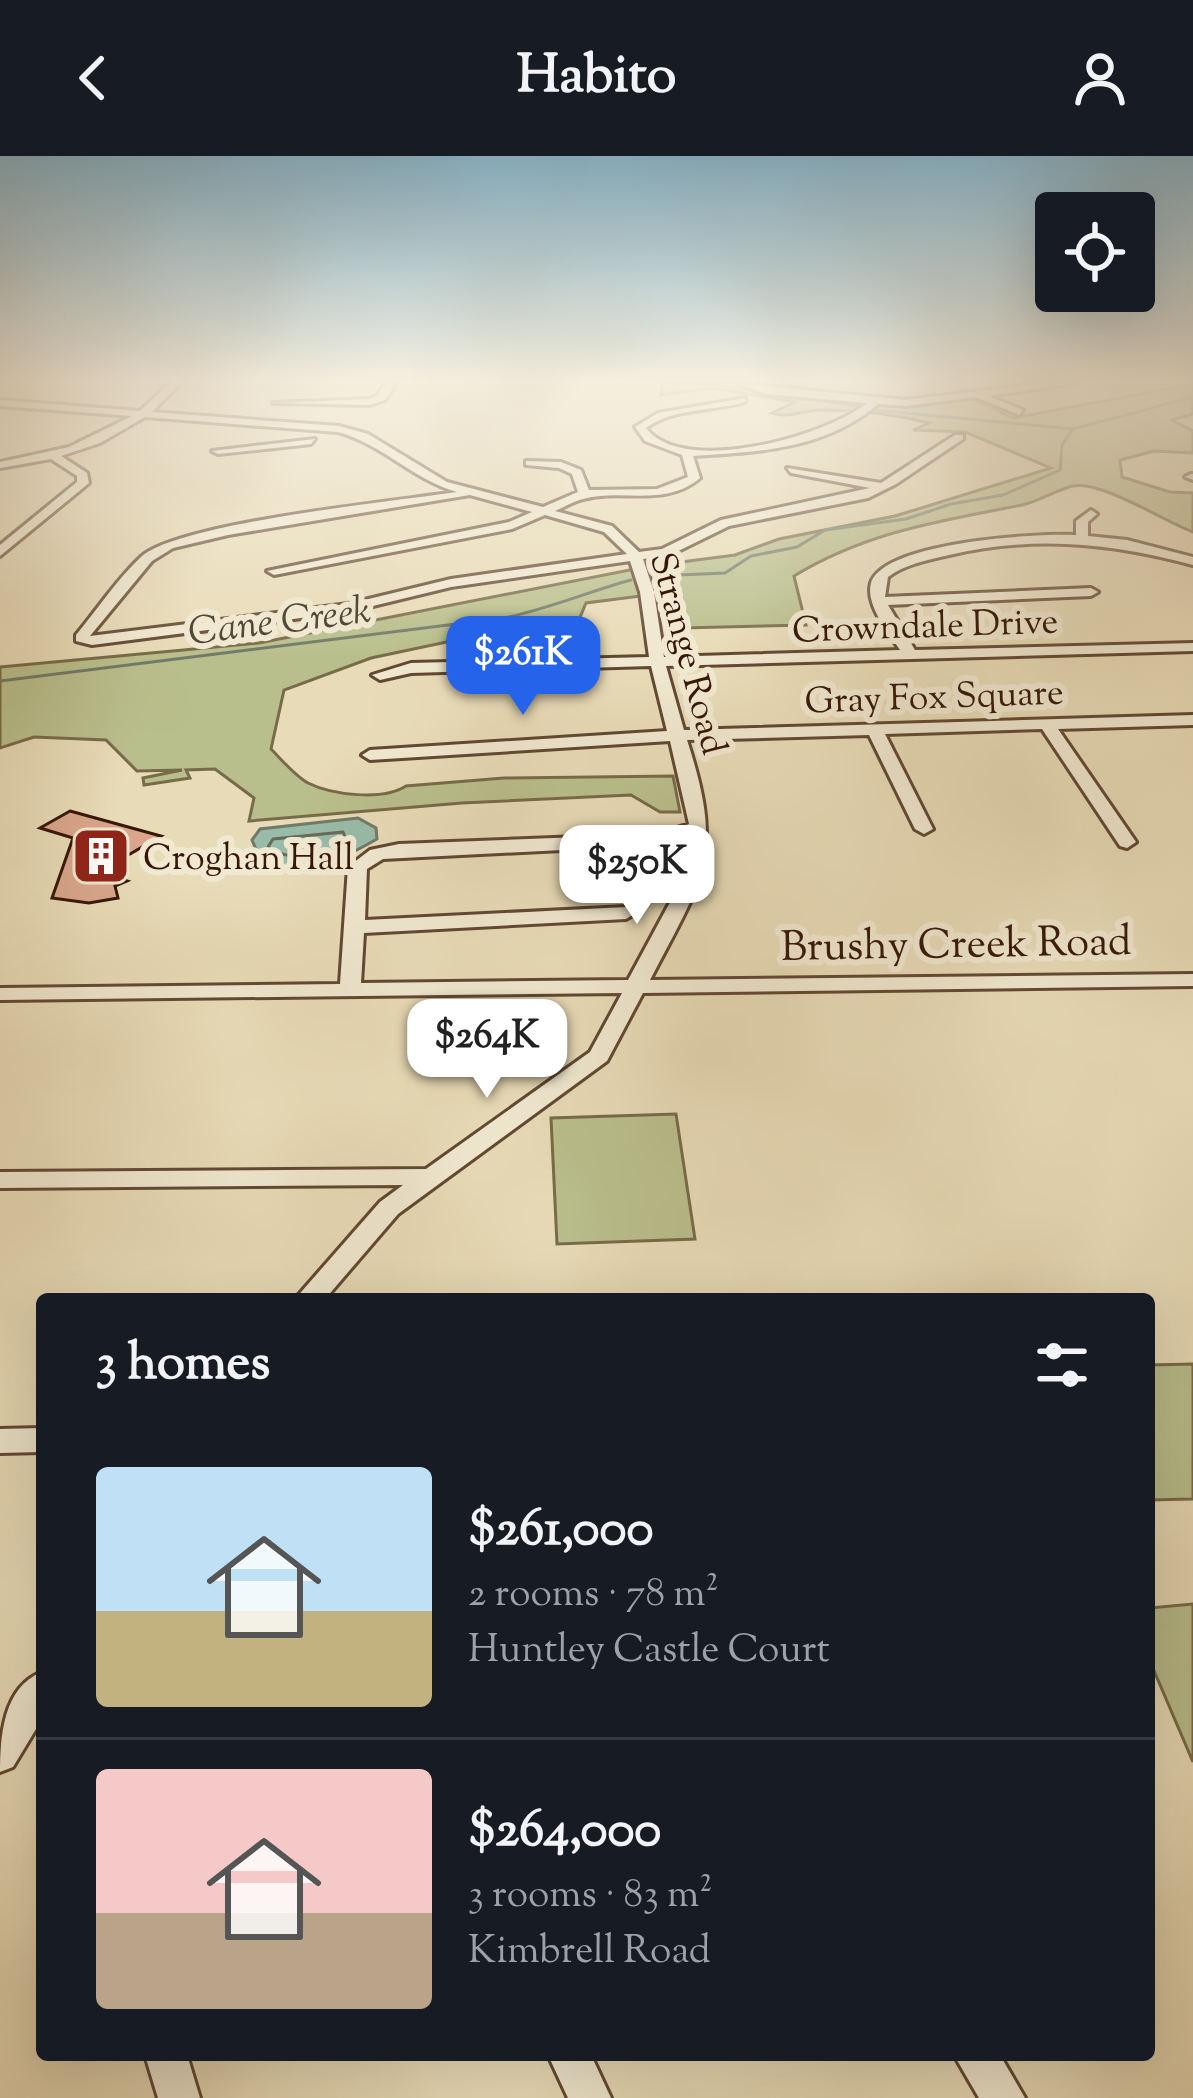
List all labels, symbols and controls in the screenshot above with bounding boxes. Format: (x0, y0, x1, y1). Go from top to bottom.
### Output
text: Habito (517, 39, 676, 117)
icon: back (60, 45, 126, 111)
icon: person (1067, 45, 1133, 111)
map controls (1035, 192, 1155, 312)
button: locate (1035, 192, 1155, 312)
street label: Strange Road (634, 547, 738, 761)
water label: Cane Creek (185, 585, 374, 663)
street label: Crowndale Drive (791, 597, 1059, 659)
pin: $261K (439, 616, 607, 718)
text: $261K (473, 627, 573, 683)
street label: Gray Fox Square (804, 668, 1065, 730)
building icon: Croghan Hall (70, 825, 132, 887)
pin: $250K (553, 825, 721, 927)
place label: Croghan Hall (143, 834, 354, 886)
text: $250K (586, 836, 688, 892)
street label: Brushy Creek Road (780, 914, 1132, 980)
pin: $264K (403, 999, 571, 1101)
text: $264K (434, 1010, 540, 1066)
text: 3 homes (96, 1329, 270, 1402)
icon: filters (1029, 1332, 1095, 1398)
text: $261,000 (468, 1495, 653, 1568)
icon: home (192, 1515, 336, 1659)
text: 2 rooms · 78 m² (468, 1568, 719, 1624)
text: Huntley Castle Court (468, 1624, 830, 1680)
text: $264,000 (468, 1796, 661, 1869)
icon: home (192, 1817, 336, 1961)
text: 3 rooms · 83 m² (468, 1869, 712, 1925)
text: Kimbrell Road (468, 1925, 711, 1981)

